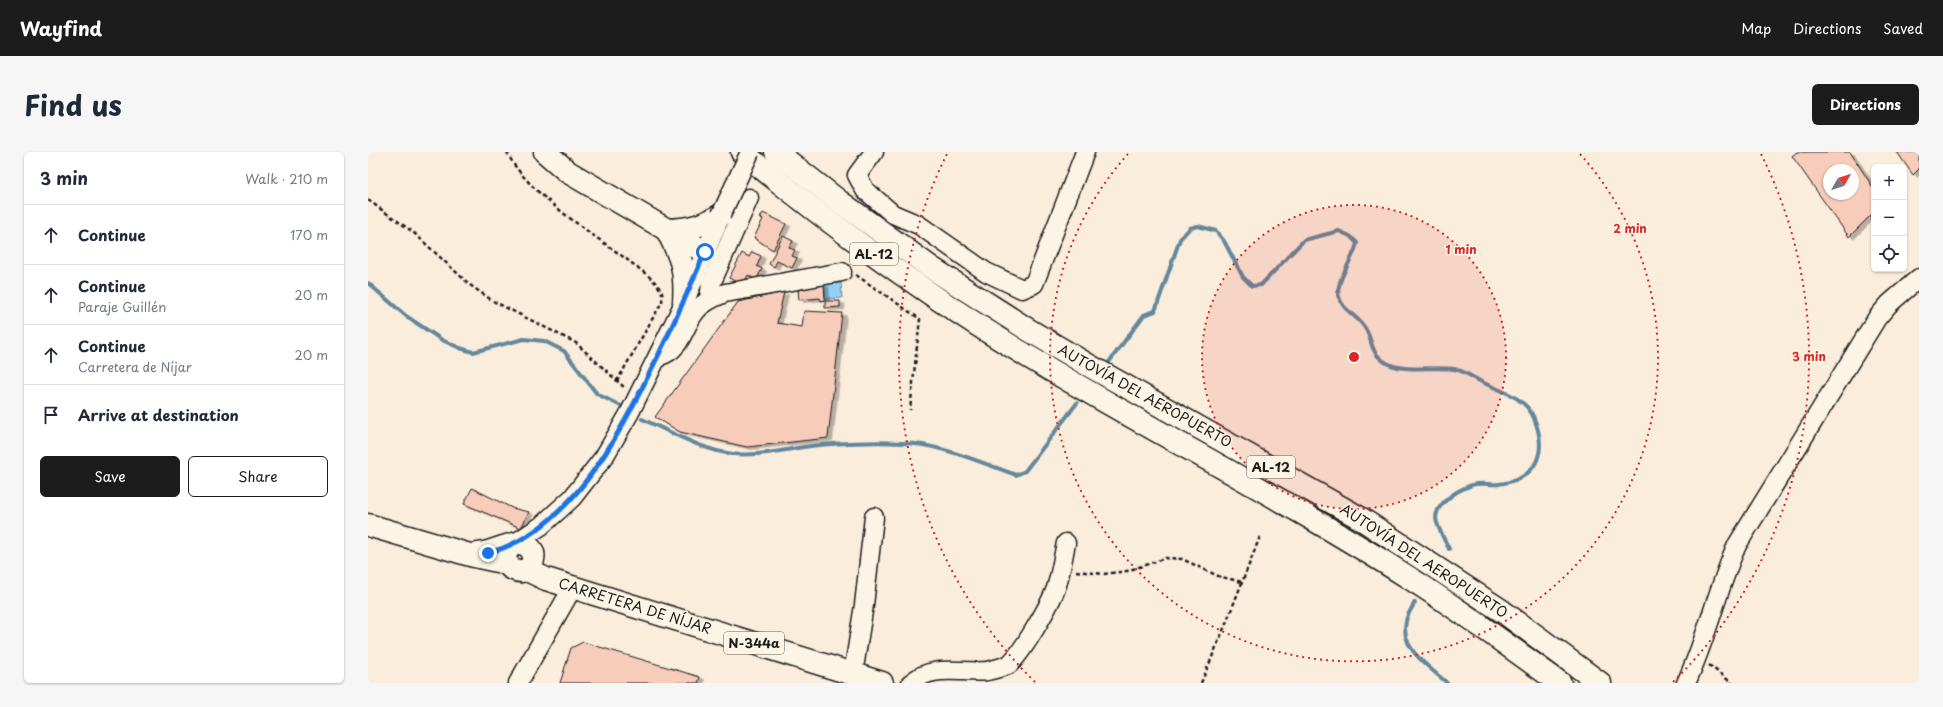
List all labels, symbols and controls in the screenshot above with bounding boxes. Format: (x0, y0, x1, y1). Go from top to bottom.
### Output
text: Wayfind (20, 14, 102, 42)
text: Map (1741, 18, 1771, 39)
text: Directions (1793, 18, 1861, 39)
text: Saved (1883, 18, 1923, 39)
text: Find us (24, 83, 122, 126)
button: Directions (1812, 84, 1919, 125)
north arrow (1823, 164, 1859, 200)
map controls (1871, 164, 1907, 272)
button: + (1871, 164, 1907, 200)
text: 3 min (40, 165, 88, 191)
text: Walk · 210 m (245, 169, 328, 188)
button: − (1871, 200, 1907, 236)
text: 2 min (1613, 219, 1647, 237)
text: Continue (78, 223, 146, 246)
icon: ahead (40, 224, 62, 246)
text: 170 m (290, 225, 328, 244)
button: locate (1871, 236, 1907, 272)
text: 1 min (1445, 240, 1477, 258)
route start (696, 243, 714, 261)
road number: AL-12 (850, 243, 898, 265)
text: Continue (78, 274, 146, 297)
icon: ahead (40, 284, 62, 306)
text: 20 m (294, 285, 328, 304)
text: Paraje Guillén (78, 297, 166, 316)
text: Continue (78, 334, 146, 357)
street label: AUTOVÍA DEL AEROPUERTO (1054, 339, 1236, 452)
icon: ahead (40, 344, 62, 366)
text: 20 m (294, 345, 328, 364)
text: 3 min (1792, 347, 1826, 365)
centre of rings (1347, 350, 1361, 364)
text: Carretera de Níjar (78, 357, 192, 376)
text: Arrive at destination (78, 403, 239, 426)
icon: arrive (40, 404, 62, 426)
button: Save (40, 456, 180, 497)
button: Share (188, 456, 328, 497)
road number: AL-12 (1247, 456, 1295, 478)
street label: AUTOVÍA DEL AEROPUERTO (1336, 498, 1512, 623)
route end (479, 544, 497, 562)
street label: CARRETERA DE NÍJAR (556, 572, 714, 639)
road number: N-344a (724, 632, 784, 654)

